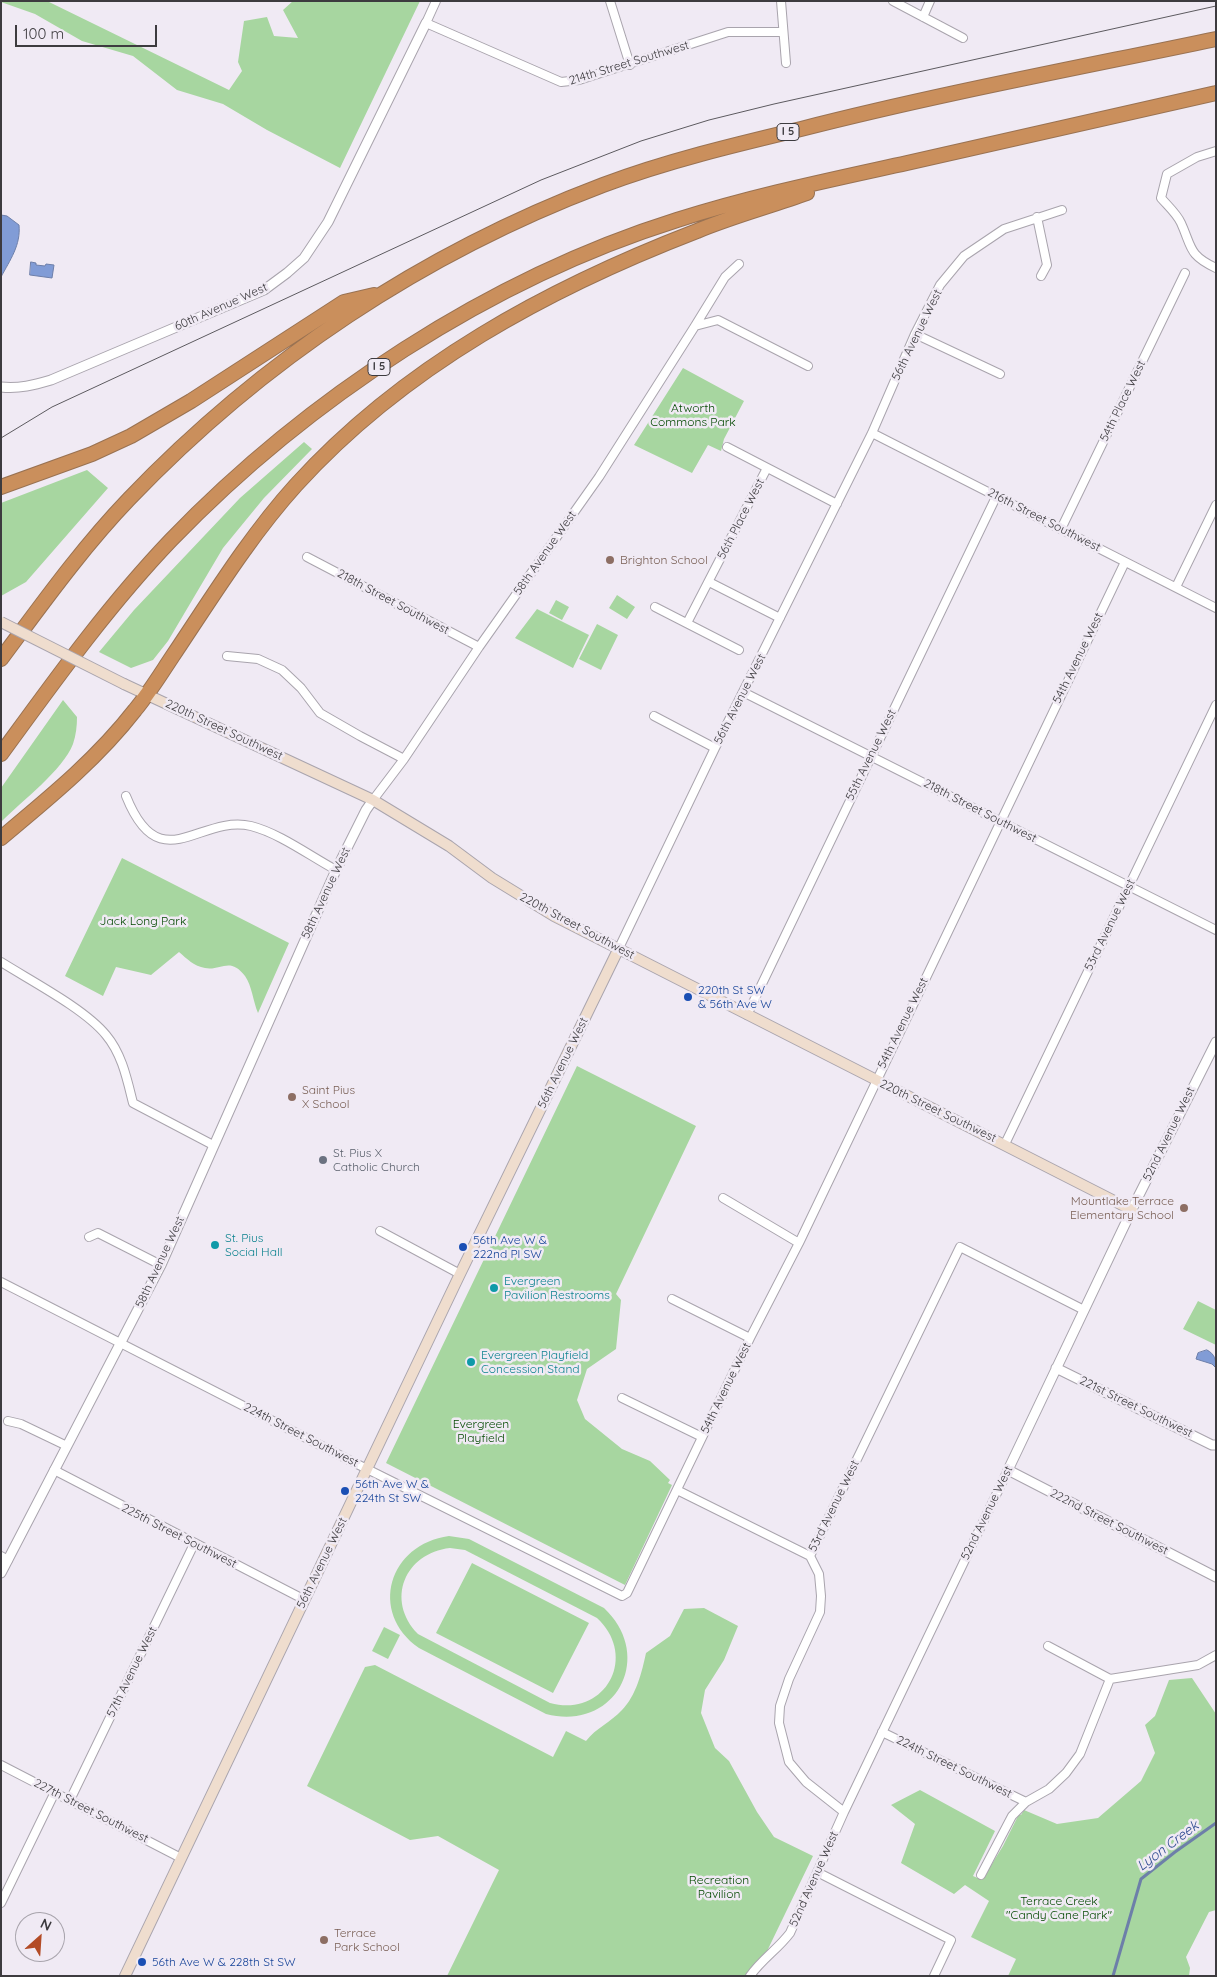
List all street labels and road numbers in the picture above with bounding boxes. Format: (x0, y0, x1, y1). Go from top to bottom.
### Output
street label: 214th Street Southwest (567, 38, 691, 88)
road number: I 5 (777, 124, 799, 140)
street label: 60th Avenue West (172, 280, 270, 334)
street label: 56th Avenue West (889, 287, 945, 383)
road number: I 5 (368, 358, 390, 376)
street label: 54th Place West (1097, 358, 1149, 444)
street label: 56th Place West (714, 476, 768, 562)
street label: 216th Street Southwest (985, 485, 1103, 555)
street label: 58th Avenue West (511, 508, 579, 598)
street label: 218th Street Southwest (334, 566, 452, 638)
street label: 54th Avenue West (1050, 610, 1106, 706)
street label: 56th Avenue West (711, 651, 769, 747)
street label: 220th Street Southwest (163, 696, 285, 764)
street label: 55th Avenue West (843, 707, 899, 803)
street label: 218th Street Southwest (921, 776, 1039, 846)
street label: 58th Avenue West (298, 845, 354, 941)
street label: 53rd Avenue West (1082, 877, 1138, 973)
street label: 220th Street Southwest (517, 890, 637, 962)
street label: 54th Avenue West (875, 975, 931, 1071)
street label: 56th Avenue West (535, 1015, 591, 1111)
street label: 220th Street Southwest (877, 1077, 999, 1145)
street label: 52nd Avenue West (1140, 1085, 1198, 1183)
street label: 58th Avenue West (132, 1214, 188, 1310)
street label: 54th Avenue West (698, 1340, 754, 1436)
street label: 221st Street Southwest (1077, 1373, 1195, 1441)
street label: 224th Street Southwest (241, 1400, 361, 1470)
street label: 53rd Avenue West (806, 1458, 862, 1554)
street label: 52nd Avenue West (958, 1464, 1016, 1562)
street label: 222nd Street Southwest (1048, 1486, 1170, 1558)
street label: 225th Street Southwest (119, 1501, 239, 1571)
street label: 56th Avenue West (294, 1515, 350, 1611)
street label: 57th Avenue West (104, 1624, 160, 1720)
street label: 224th Street Southwest (894, 1733, 1014, 1801)
street label: 227th Street Southwest (31, 1776, 151, 1846)
street label: 52nd Avenue West (787, 1829, 841, 1929)

